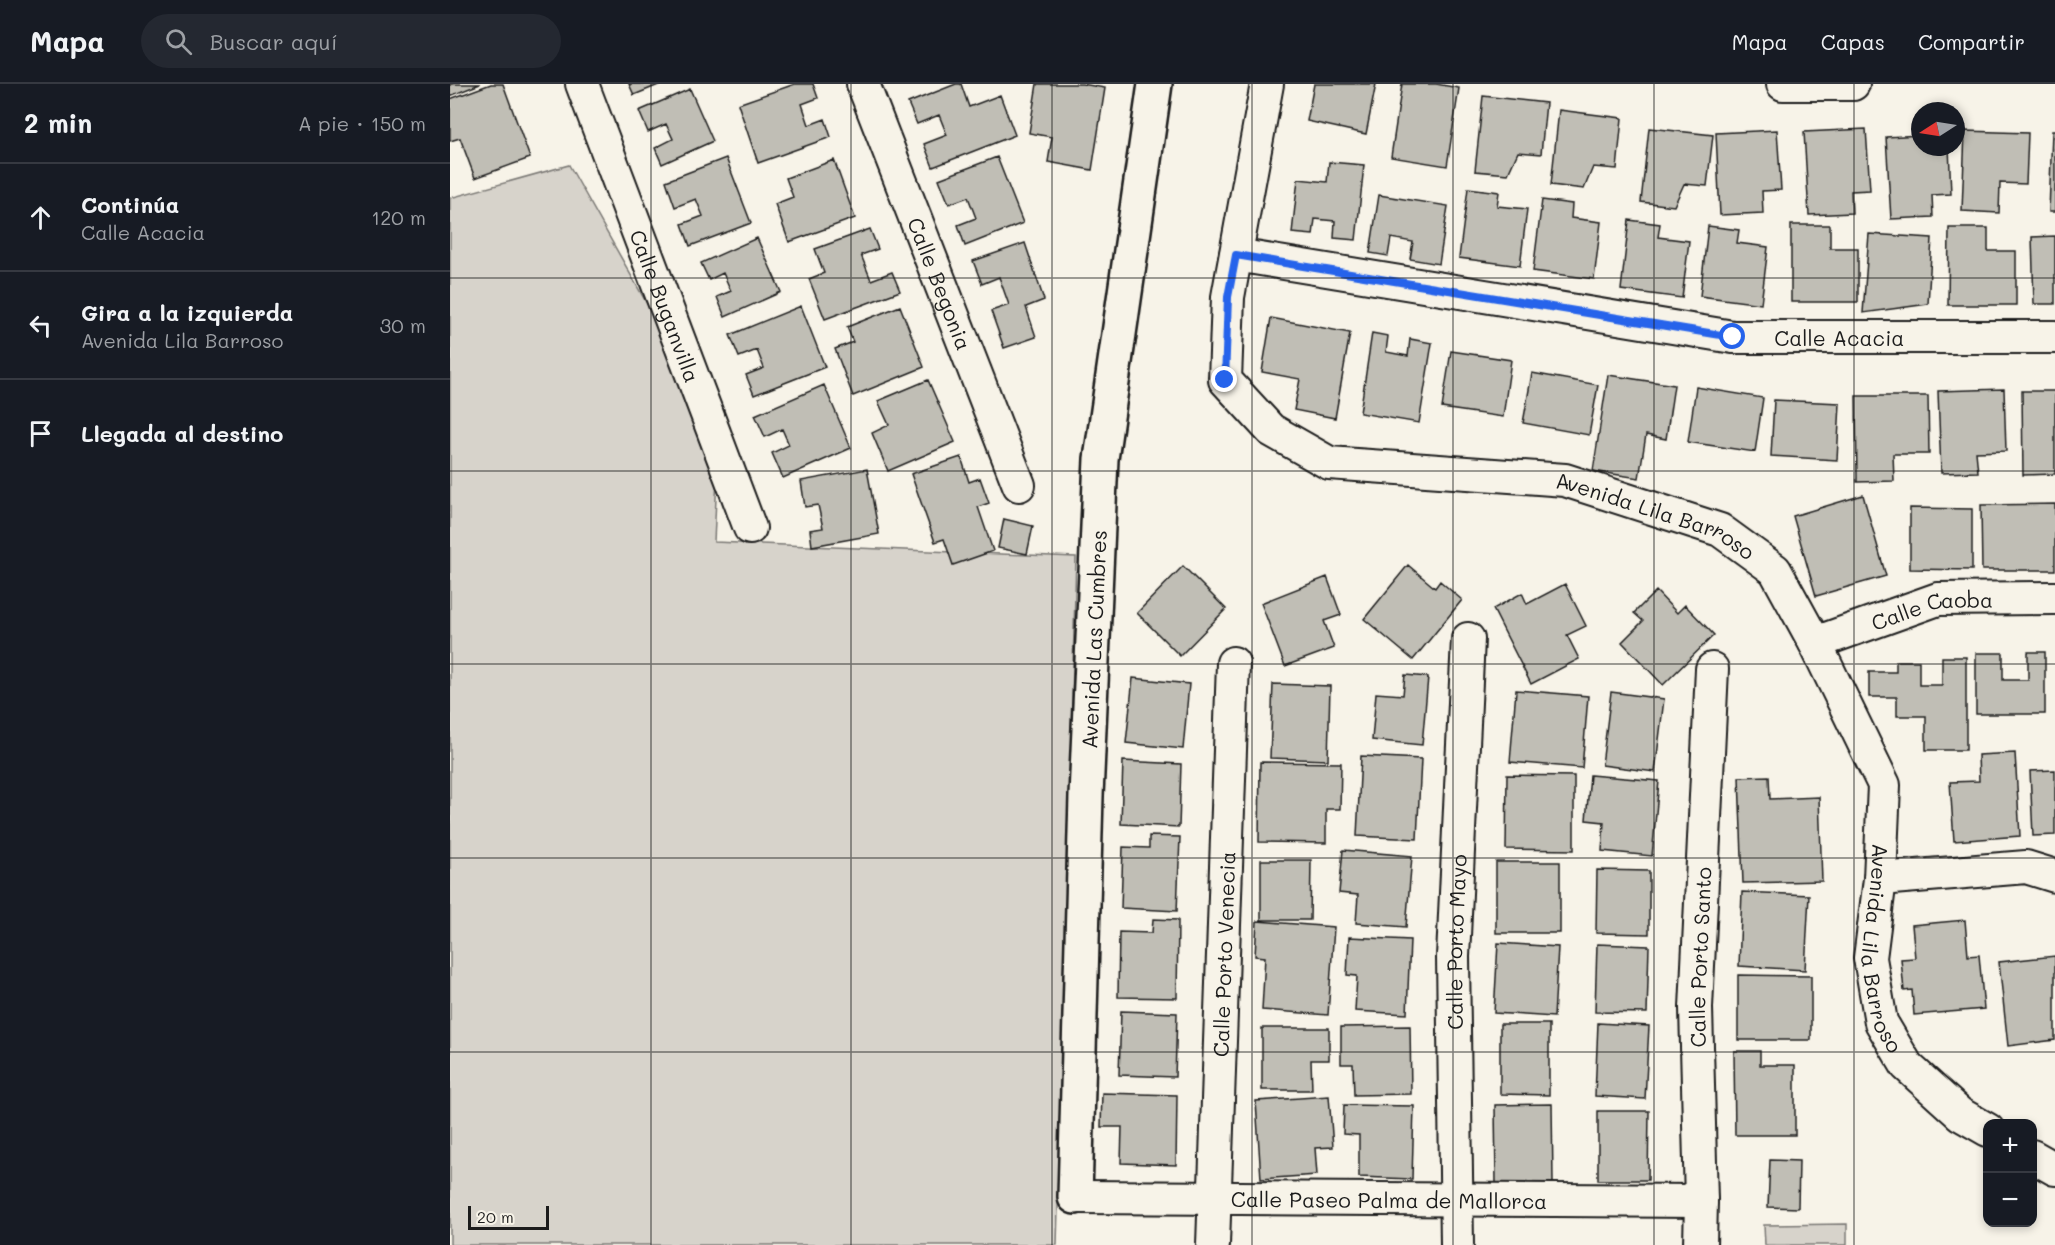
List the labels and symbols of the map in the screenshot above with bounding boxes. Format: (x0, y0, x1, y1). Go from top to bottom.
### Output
north arrow (1911, 102, 1965, 156)
street label: Calle Begonia (903, 213, 979, 354)
street label: Calle Buganvilla (625, 226, 707, 386)
route start (1719, 323, 1745, 349)
street label: Calle Acacia (1774, 324, 1904, 351)
route end (1211, 366, 1237, 392)
street label: Avenida Lila Barroso (1555, 466, 1761, 565)
street label: Avenida Las Cumbres (1075, 529, 1111, 749)
street label: Calle Caoba (1867, 585, 1993, 635)
street label: Avenida Lila Barroso (1856, 843, 1909, 1057)
street label: Calle Porto Venecia (1206, 851, 1240, 1057)
street label: Calle Porto Mayo (1439, 854, 1471, 1030)
street label: Calle Porto Santo (1682, 866, 1716, 1048)
street label: Calle Paseo Palma de Mallorca (1231, 1184, 1547, 1214)
scale bar (468, 1203, 549, 1230)

